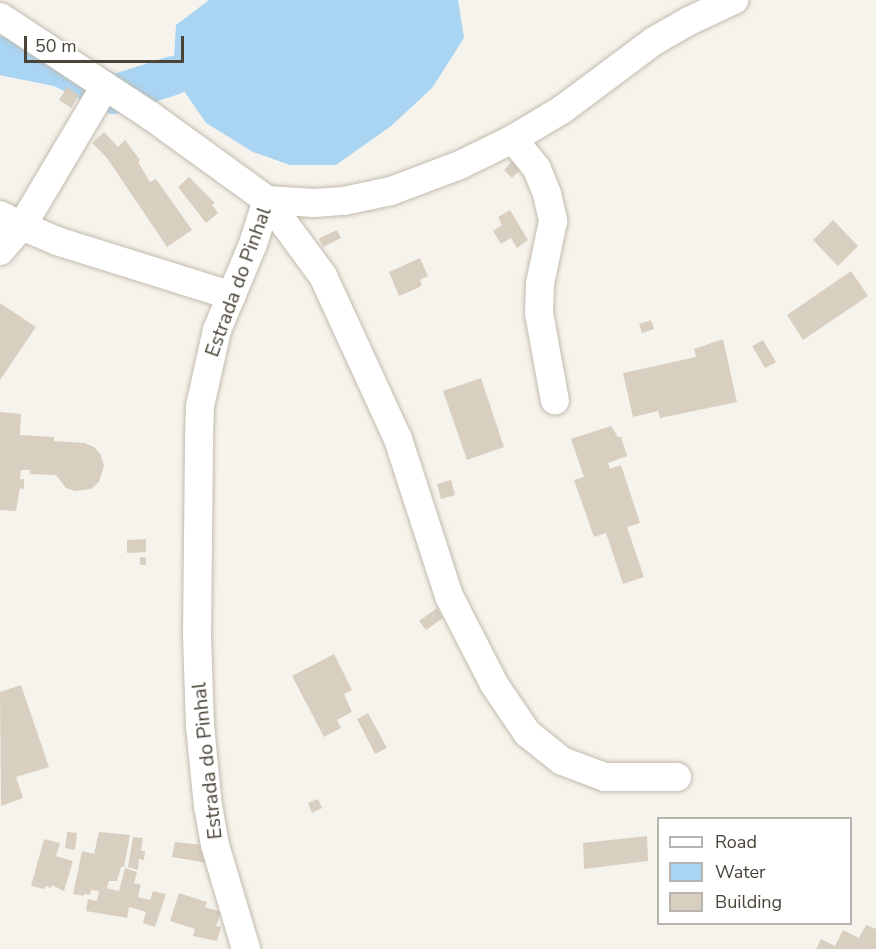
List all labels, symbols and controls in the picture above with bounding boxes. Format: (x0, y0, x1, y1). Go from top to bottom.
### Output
scale bar (27, 24, 188, 62)
text: 50 m (35, 34, 77, 58)
street label: Estrada do Pinhal (200, 204, 276, 360)
street label: Estrada do Pinhal (187, 681, 227, 841)
legend (657, 817, 852, 925)
text: Road (715, 830, 757, 854)
text: Water (715, 860, 766, 884)
text: Building (715, 890, 782, 914)

